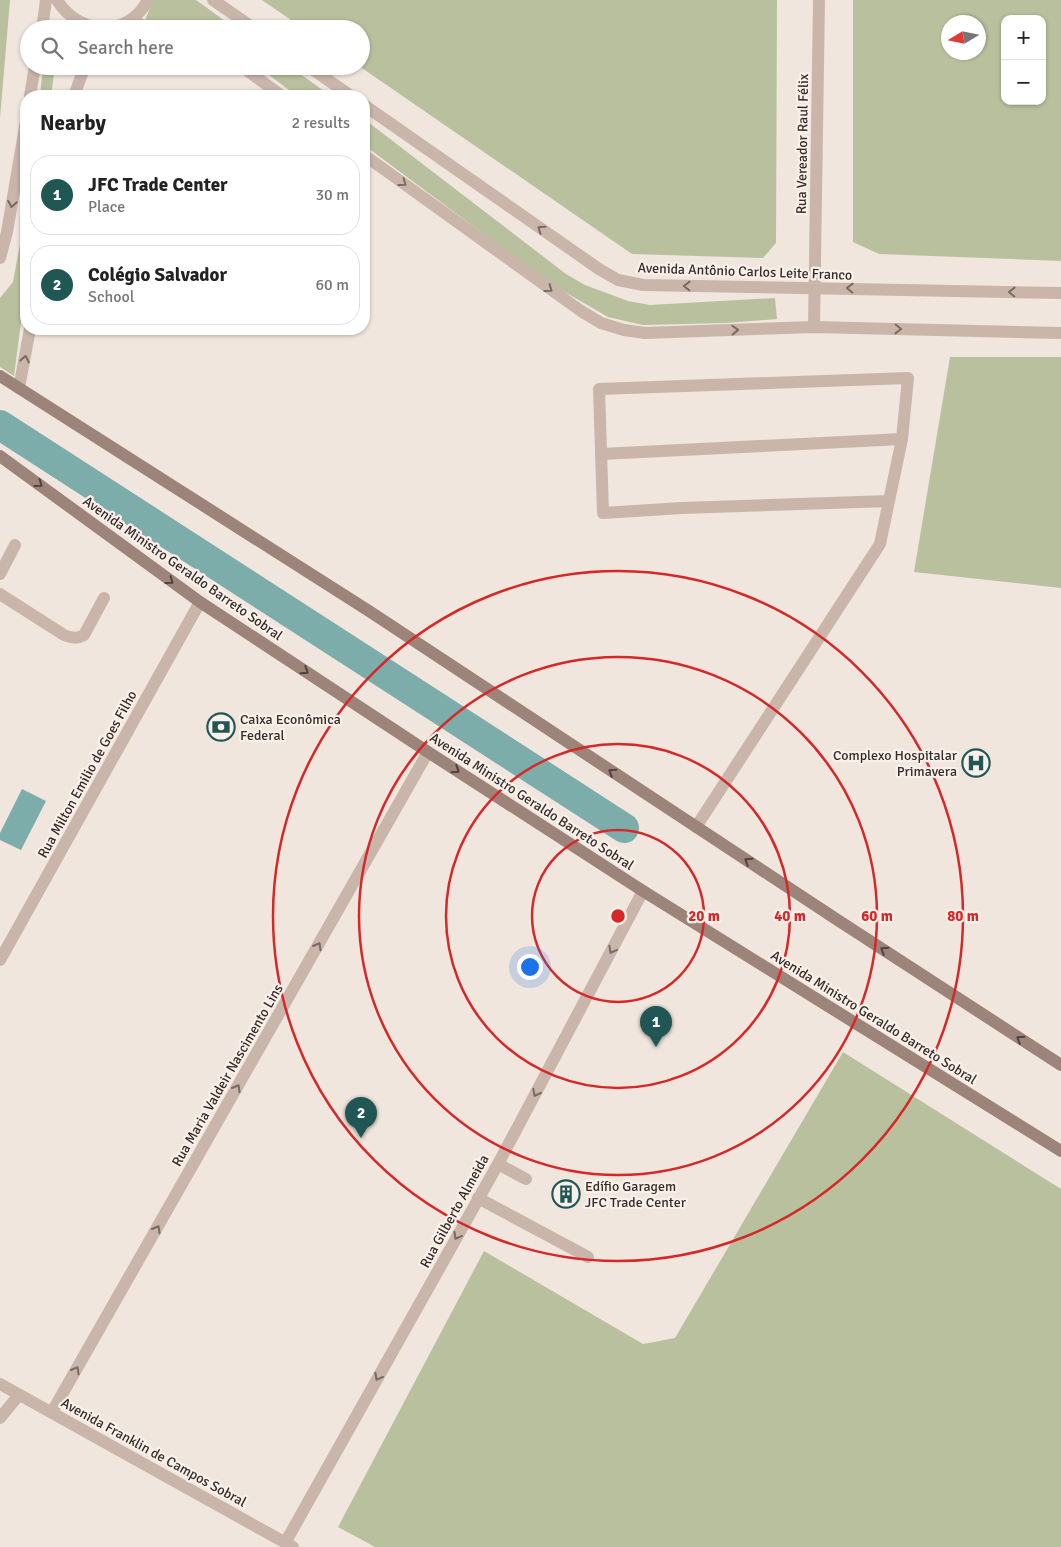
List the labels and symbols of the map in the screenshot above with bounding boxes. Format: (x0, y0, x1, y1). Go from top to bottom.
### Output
north arrow (941, 15, 986, 60)
street label: Rua Vereador Raul Félix (793, 73, 812, 214)
one-way arrow (397, 178, 406, 186)
one-way arrow (7, 199, 17, 208)
one-way arrow (537, 226, 547, 235)
street label: Avenida Antônio Carlos Leite Franco (637, 259, 853, 284)
one-way arrow (683, 280, 691, 291)
one-way arrow (543, 283, 553, 292)
one-way arrow (846, 283, 854, 294)
one-way arrow (1008, 287, 1016, 297)
one-way arrow (894, 323, 902, 334)
one-way arrow (731, 324, 739, 335)
one-way arrow (19, 354, 29, 363)
one-way arrow (33, 479, 42, 487)
street label: Avenida Ministro Geraldo Barreto Sobral (80, 493, 286, 644)
one-way arrow (164, 575, 173, 583)
one-way arrow (300, 665, 309, 675)
street label: Rua Milton Emilio de Goes Filho (34, 688, 141, 861)
place label: Caixa Econômica Federal (240, 711, 341, 744)
bank icon: Caixa Econômica Federal (206, 712, 236, 742)
street label: Avenida Ministro Geraldo Barreto Sobral (427, 729, 637, 874)
place label: Complexo Hospitalar Primavera (833, 747, 958, 780)
hospital icon: Complexo Hospitalar Primavera (961, 748, 991, 778)
one-way arrow (450, 764, 459, 773)
one-way arrow (609, 768, 618, 778)
one-way arrow (744, 858, 754, 867)
centre of rings (609, 907, 627, 925)
text: 20 m (688, 907, 720, 925)
text: 40 m (774, 907, 806, 925)
text: 60 m (861, 907, 893, 925)
text: 80 m (947, 907, 979, 925)
one-way arrow (311, 943, 321, 952)
one-way arrow (608, 944, 618, 953)
street label: Avenida Ministro Geraldo Barreto Sobral (768, 947, 980, 1088)
one-way arrow (880, 947, 889, 957)
your location (517, 954, 543, 980)
street label: Rua Maria Valdeir Nascimento Lins (168, 981, 287, 1169)
pin: 1 (640, 1006, 672, 1047)
one-way arrow (1016, 1036, 1026, 1045)
one-way arrow (231, 1084, 241, 1093)
one-way arrow (532, 1088, 542, 1097)
pin: 2 (345, 1097, 377, 1138)
street label: Rua Gilberto Almeida (416, 1152, 493, 1271)
place label: Edífio Garagem JFC Trade Center (585, 1178, 687, 1211)
building icon: Edífio Garagem JFC Trade Center (551, 1179, 581, 1209)
one-way arrow (151, 1225, 161, 1234)
one-way arrow (454, 1230, 464, 1239)
one-way arrow (70, 1367, 80, 1376)
one-way arrow (374, 1372, 384, 1381)
street label: Avenida Franklin de Campos Sobral (58, 1394, 249, 1511)

